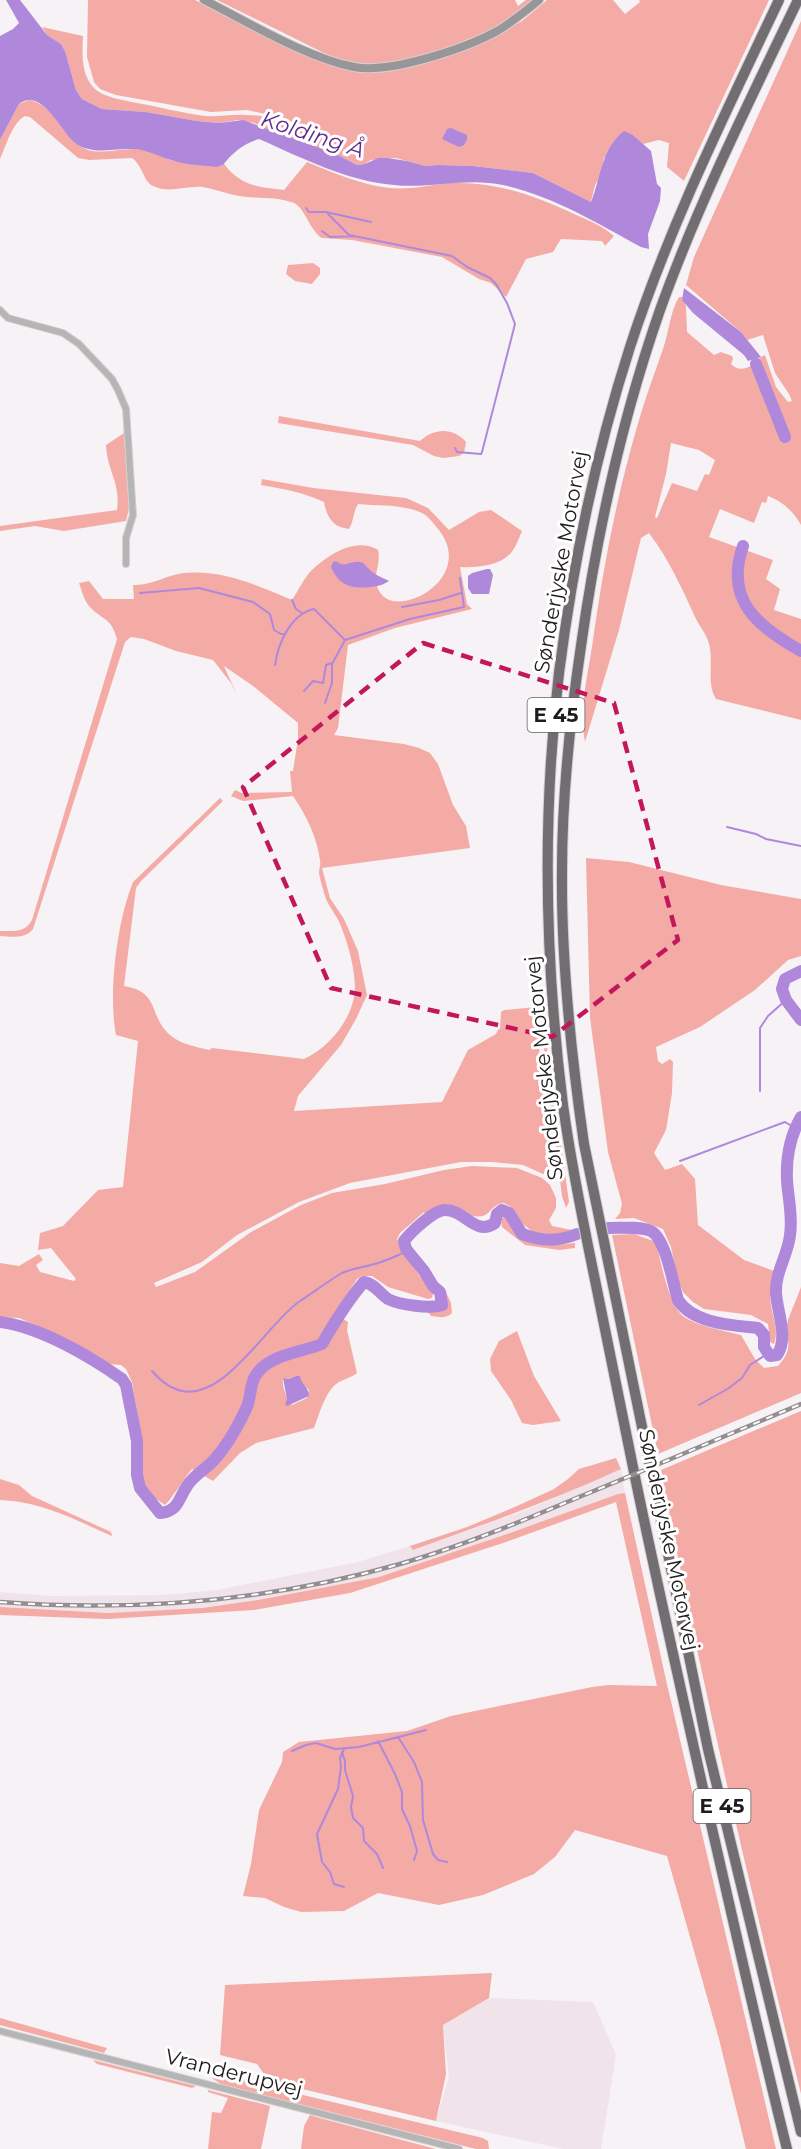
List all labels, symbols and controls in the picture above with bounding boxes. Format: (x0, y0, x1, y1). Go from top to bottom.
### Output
water label: Kolding Å (258, 104, 368, 164)
street label: Sønderjyske Motorvej (529, 449, 592, 675)
road number: E 45 (528, 698, 584, 732)
street label: Sønderjyske Motorvej (519, 955, 568, 1182)
street label: Sønderjyske Motorvej (634, 1427, 705, 1653)
road number: E 45 (694, 1789, 750, 1823)
street label: Vranderupvej (163, 2043, 305, 2102)

